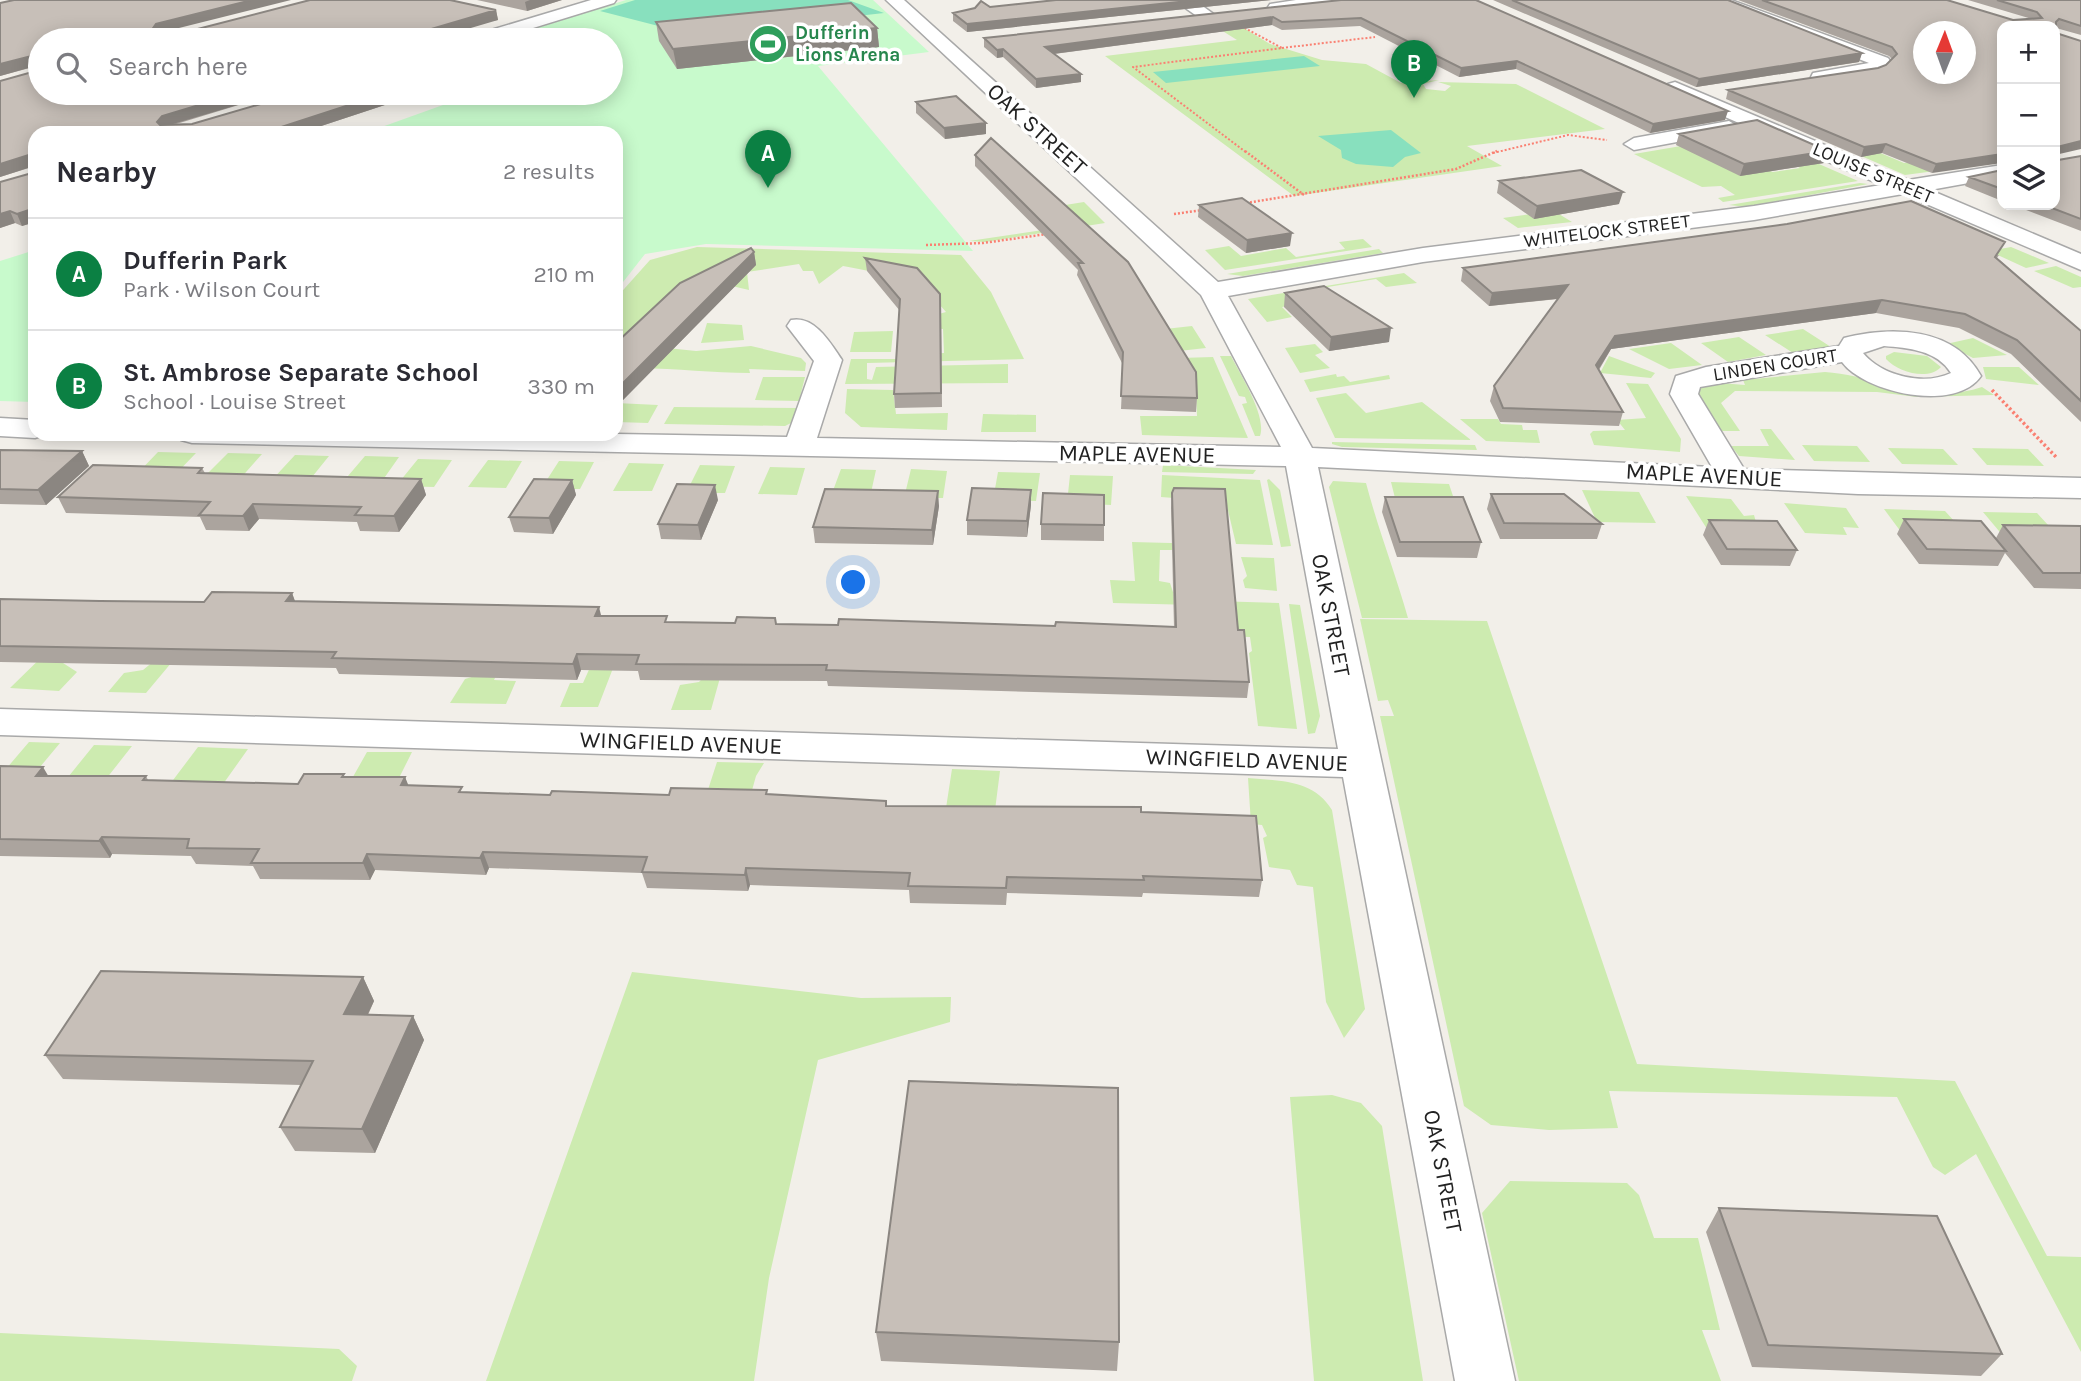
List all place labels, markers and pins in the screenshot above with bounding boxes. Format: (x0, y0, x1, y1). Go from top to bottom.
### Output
place label: Dufferin Lions Arena (795, 22, 900, 66)
sports icon: Dufferin Lions Arena (747, 23, 789, 65)
pin: B (1391, 40, 1437, 98)
pin: A (745, 130, 791, 188)

